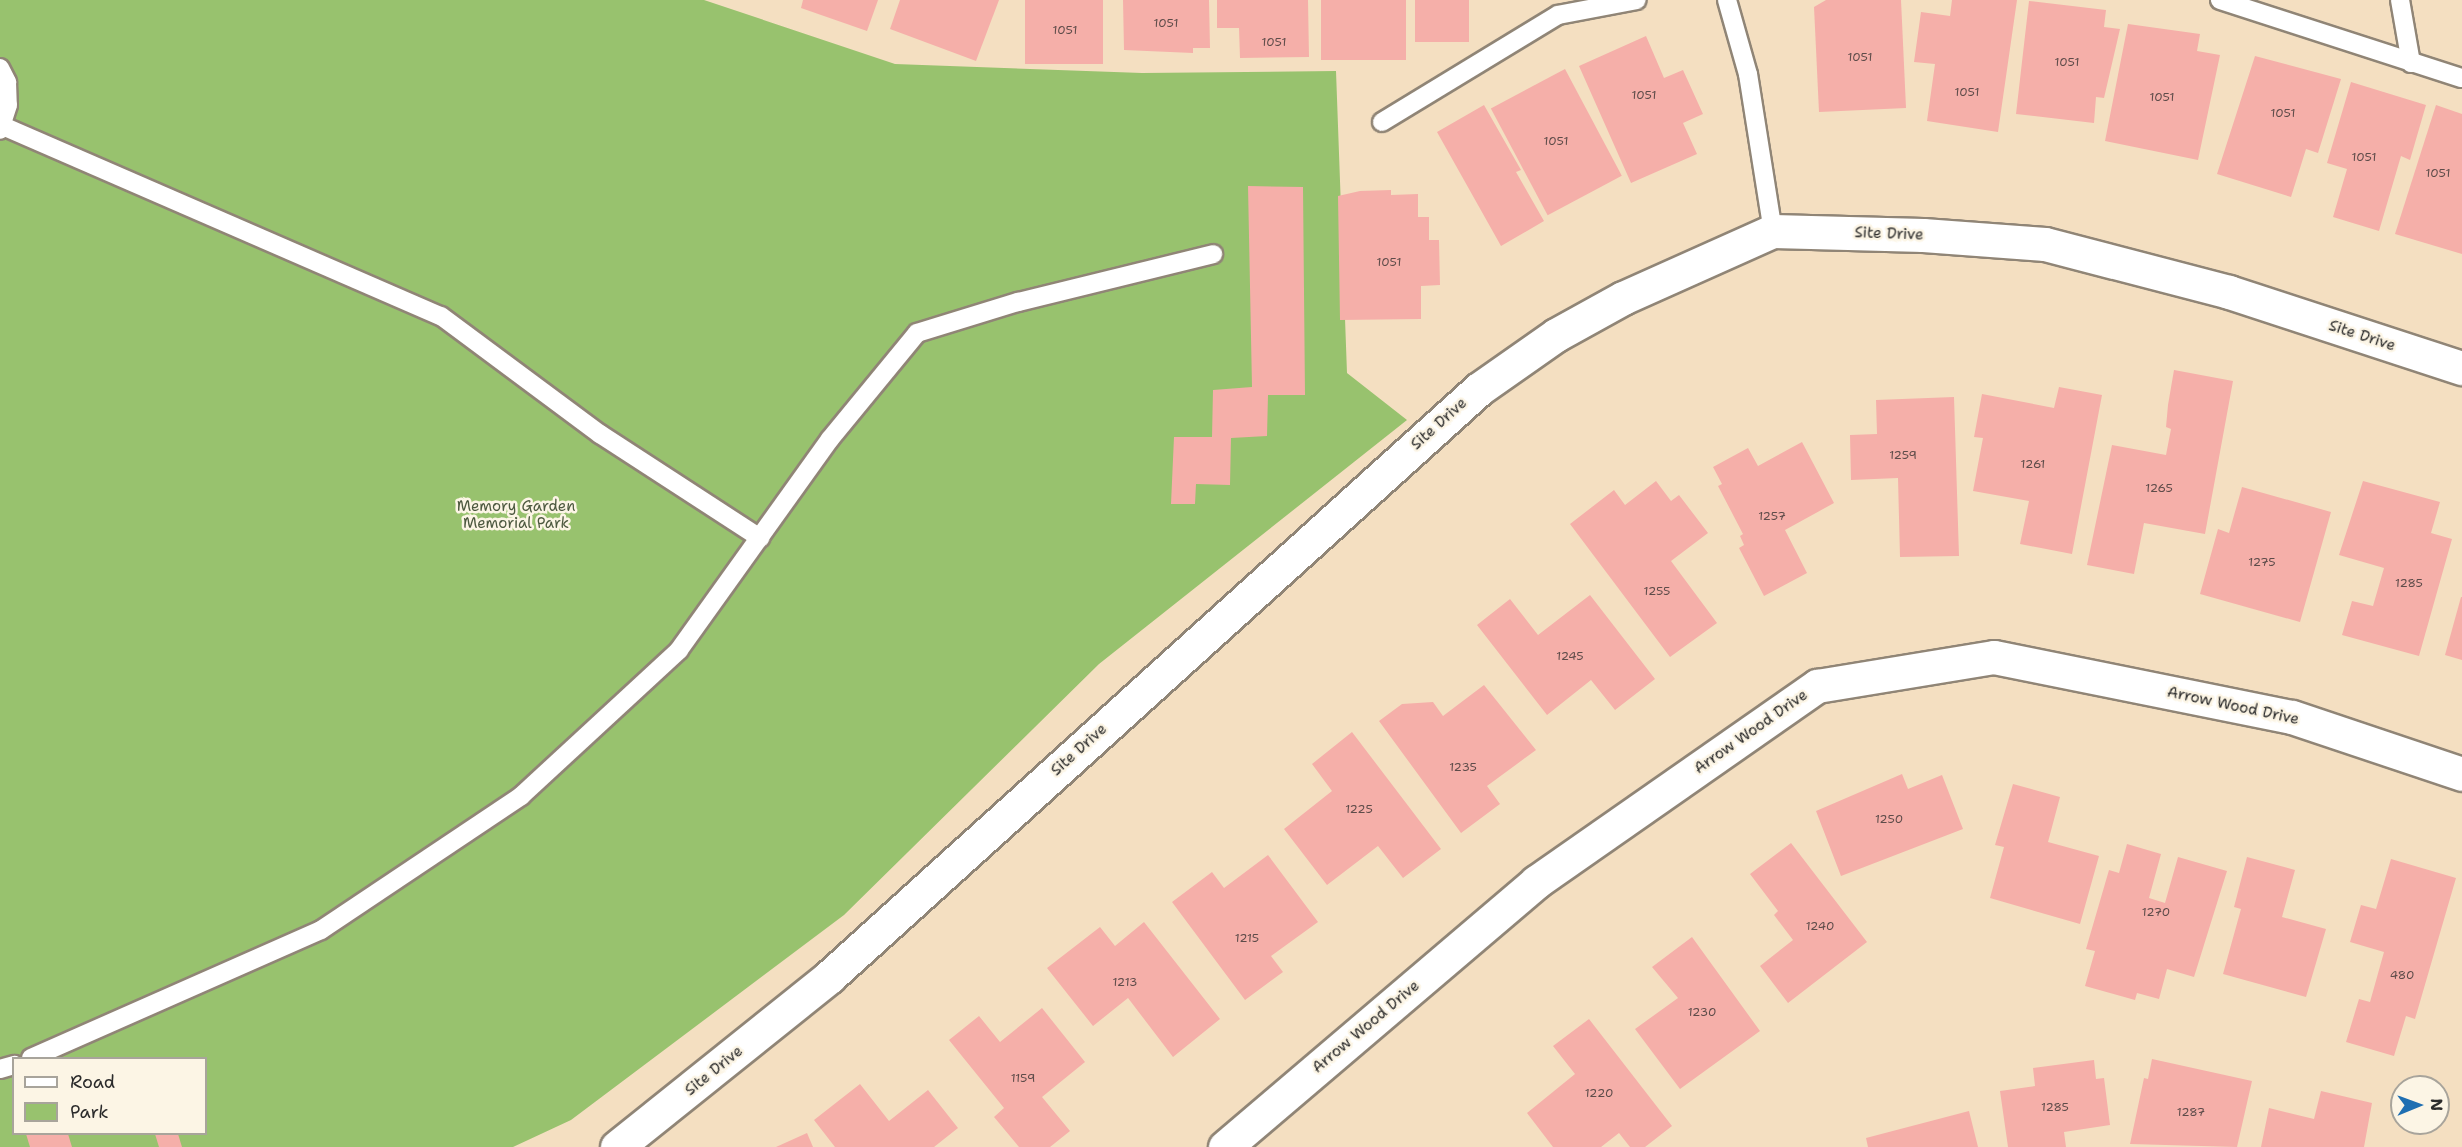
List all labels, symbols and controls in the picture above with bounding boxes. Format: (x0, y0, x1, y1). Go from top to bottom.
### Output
house number: 1051 (1154, 17, 1178, 31)
house number: 1051 (1053, 24, 1077, 38)
house number: 1051 (1262, 36, 1286, 50)
house number: 1051 (1848, 51, 1872, 65)
house number: 1051 (2055, 56, 2079, 70)
house number: 1051 (1955, 86, 1979, 100)
house number: 1051 (1632, 89, 1656, 103)
house number: 1051 (2150, 91, 2174, 105)
house number: 1051 (2271, 107, 2295, 121)
house number: 1051 (1544, 135, 1568, 149)
house number: 1051 (2352, 151, 2376, 165)
house number: 1051 (2426, 167, 2450, 181)
street label: Site Drive (1854, 224, 1924, 244)
house number: 1051 (1377, 256, 1401, 270)
street label: Site Drive (2326, 317, 2398, 355)
street label: Site Drive (1407, 394, 1471, 454)
house number: 1259 (1889, 449, 1917, 463)
house number: 1261 (2021, 458, 2045, 472)
house number: 1265 (2145, 482, 2173, 496)
park label: Memory Garden Memorial Park (457, 497, 575, 532)
house number: 1257 (1758, 510, 1786, 524)
house number: 1275 (2248, 556, 2276, 570)
house number: 1285 (2395, 577, 2423, 591)
house number: 1255 (1644, 585, 1670, 599)
house number: 1245 (1556, 650, 1584, 664)
street label: Arrow Wood Drive (2166, 683, 2300, 729)
street label: Arrow Wood Drive (1691, 686, 1811, 778)
street label: Site Drive (1047, 720, 1111, 780)
house number: 1235 (1449, 761, 1477, 775)
house number: 1225 (1345, 803, 1373, 817)
house number: 1250 (1875, 813, 1903, 827)
house number: 1270 (2142, 906, 2170, 920)
house number: 1240 (1806, 920, 1834, 934)
house number: 1215 (1235, 932, 1259, 946)
house number: 480 (2390, 969, 2414, 983)
house number: 1213 (1112, 976, 1138, 990)
street label: Arrow Wood Drive (1309, 977, 1423, 1077)
house number: 1230 (1688, 1006, 1716, 1020)
street label: Site Drive (682, 1042, 746, 1100)
legend (12, 1057, 207, 1135)
text: Road (70, 1070, 115, 1094)
house number: 1159 (1011, 1072, 1035, 1086)
north arrow (2390, 1075, 2450, 1135)
house number: 1220 (1585, 1087, 1613, 1101)
text: N (2426, 1098, 2447, 1111)
text: Park (70, 1100, 109, 1124)
house number: 1285 (2041, 1101, 2069, 1115)
house number: 1287 (2177, 1106, 2205, 1120)

